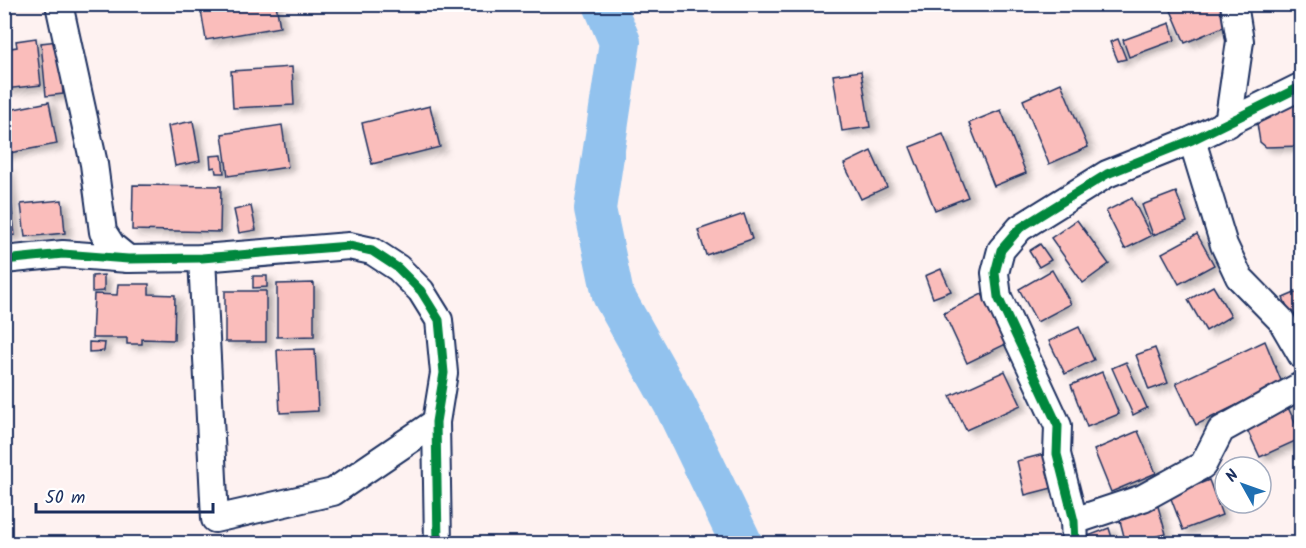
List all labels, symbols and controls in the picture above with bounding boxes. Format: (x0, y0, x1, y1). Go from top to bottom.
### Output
north arrow (1213, 455, 1273, 515)
text: N (1220, 464, 1245, 488)
scale bar (36, 476, 213, 514)
text: 50 m (45, 484, 85, 513)

